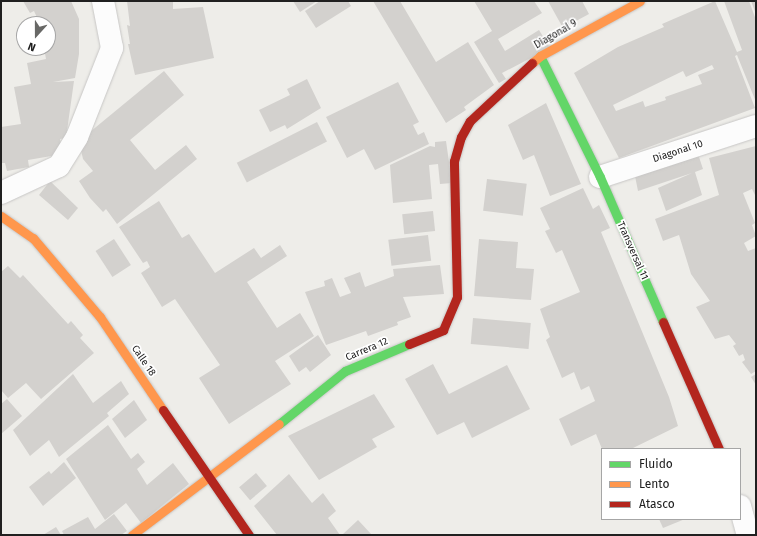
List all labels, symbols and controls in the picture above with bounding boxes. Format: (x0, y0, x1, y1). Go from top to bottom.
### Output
north arrow (16, 16, 56, 56)
street label: Diagonal 9 (532, 18, 580, 52)
text: N (26, 39, 38, 54)
street label: Diagonal 10 (651, 138, 705, 166)
street label: Transversal 11 (614, 220, 650, 282)
street label: Carrera 12 (344, 336, 390, 364)
street label: Calle 18 (128, 343, 158, 379)
legend (601, 448, 741, 520)
text: Fluido (639, 457, 673, 471)
text: Lento (639, 477, 669, 491)
text: Atasco (639, 497, 675, 511)

